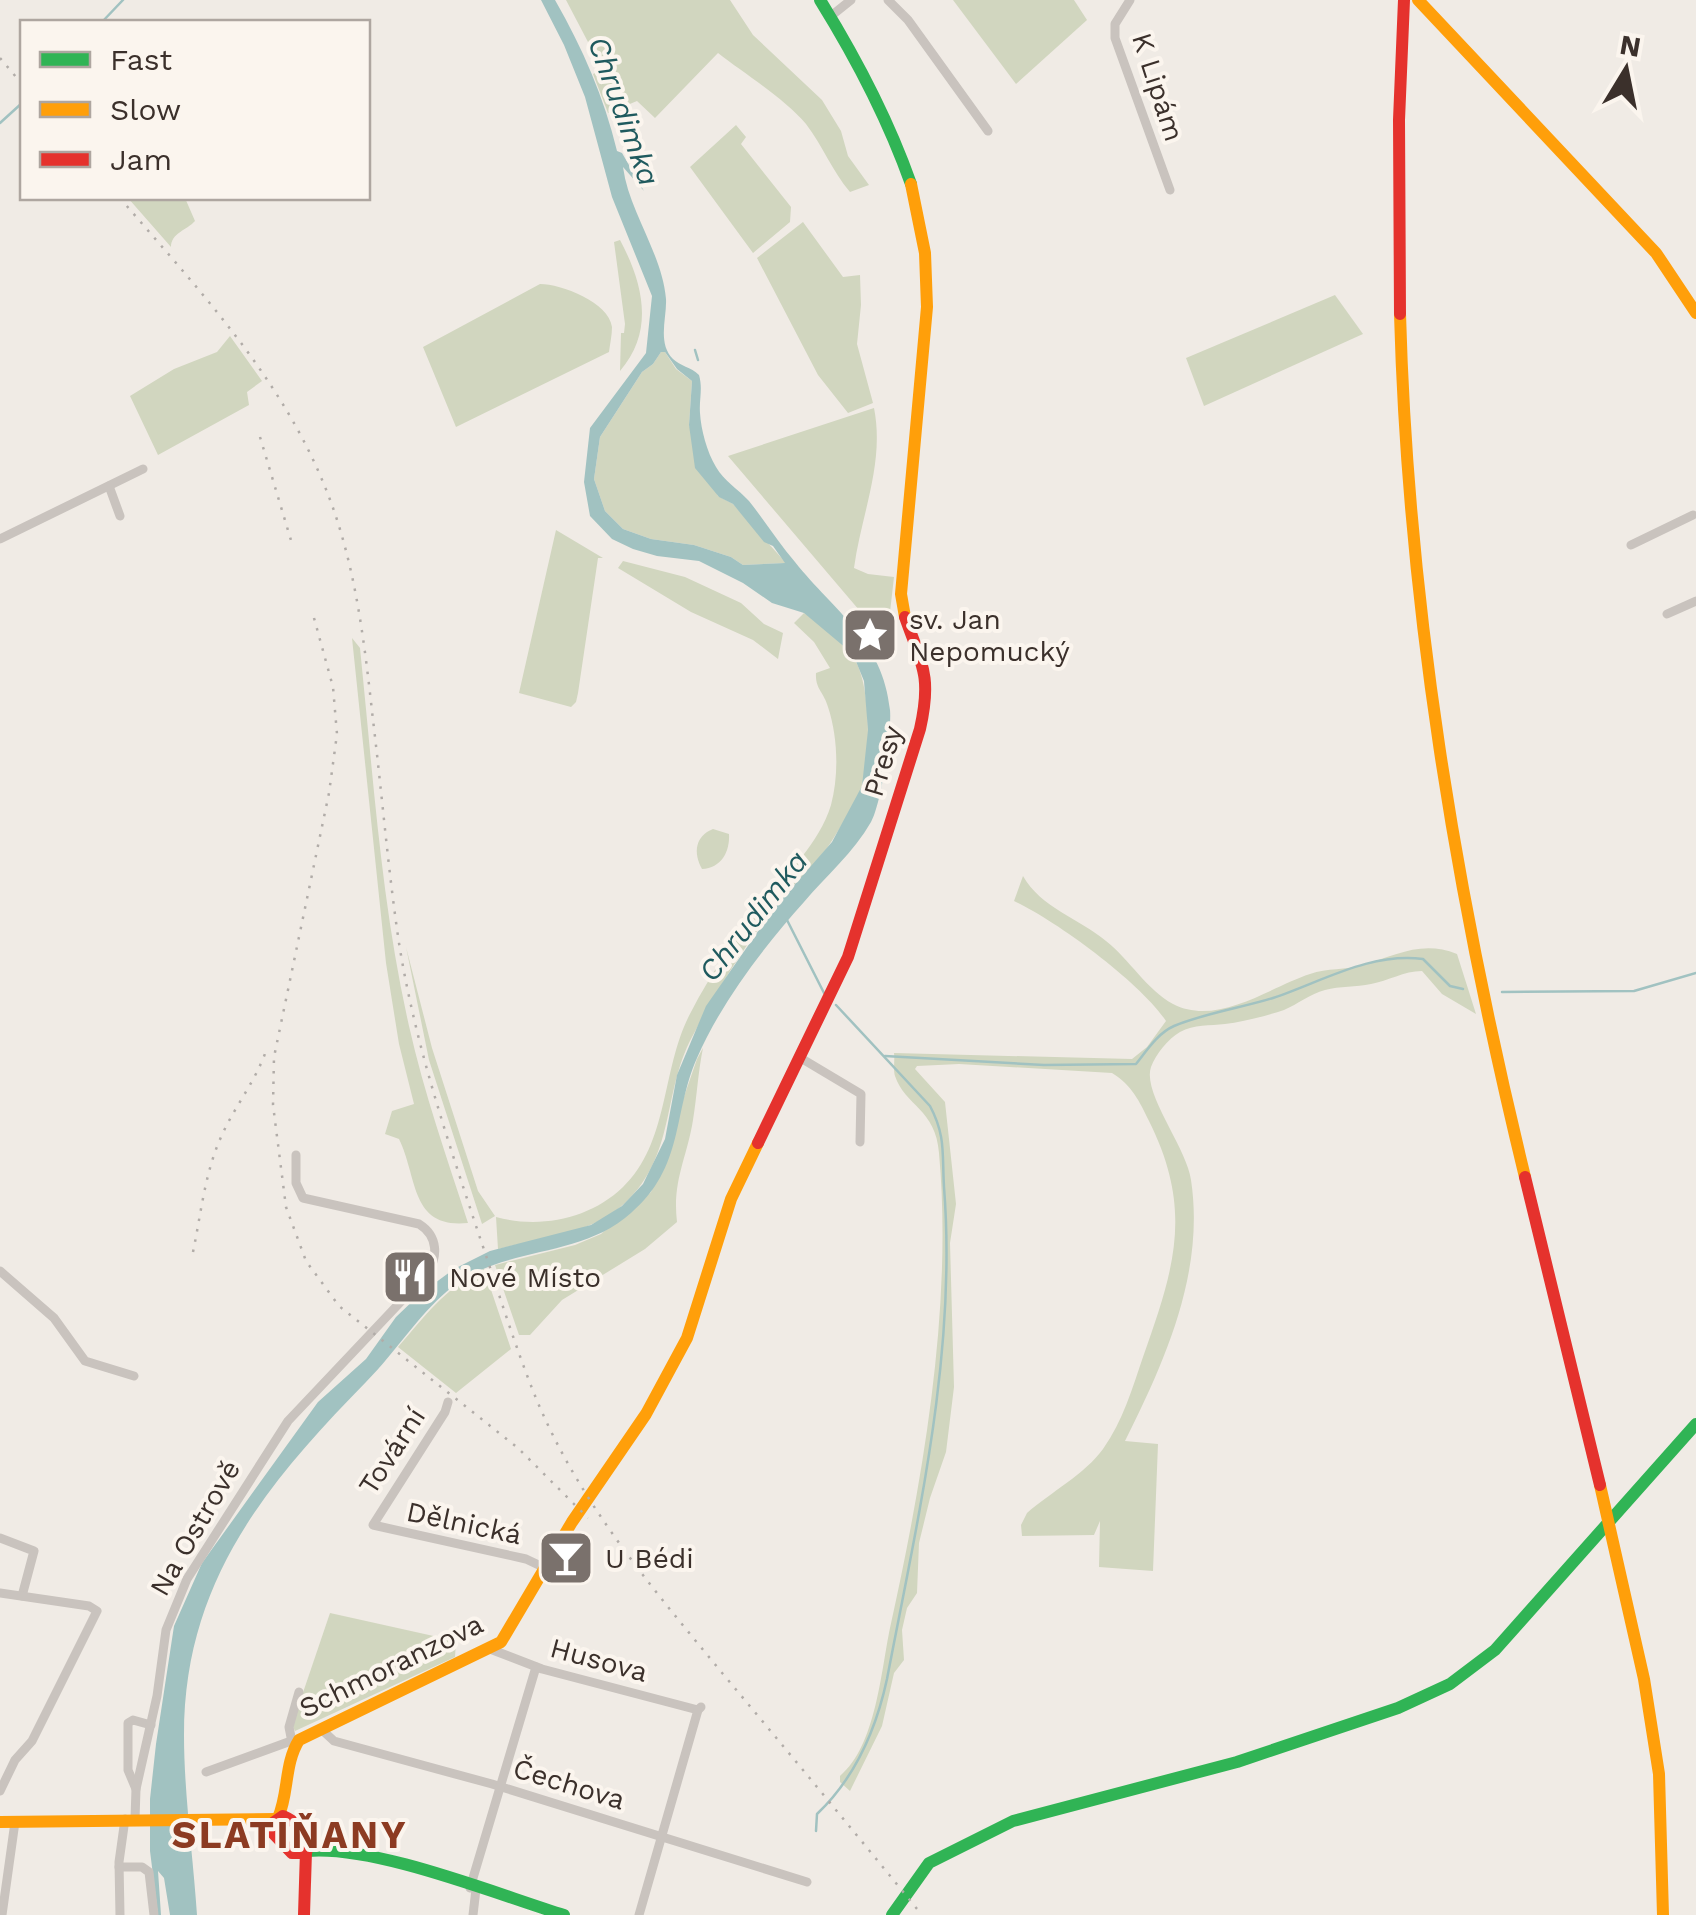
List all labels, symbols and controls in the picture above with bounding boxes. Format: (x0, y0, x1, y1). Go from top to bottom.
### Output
legend (20, 20, 370, 200)
north arrow (1576, 20, 1676, 120)
text: N (1617, 28, 1643, 64)
street label: K Lipám (1125, 29, 1191, 145)
water label: Chrudimka (581, 32, 667, 190)
text: Fast (110, 42, 173, 77)
text: Slow (110, 92, 181, 127)
text: Jam (110, 142, 172, 177)
place label: sv. Jan Nepomucký (909, 603, 1070, 668)
place icon: sv. Jan Nepomucký (840, 605, 900, 665)
street label: Presy (857, 721, 910, 801)
water label: Chrudimka (691, 844, 815, 988)
restaurant icon: Nové Místo (380, 1247, 440, 1307)
place label: Nové Místo (449, 1261, 601, 1294)
street label: Tovární (352, 1401, 432, 1501)
street label: Na Ostrově (143, 1454, 247, 1602)
street label: Dělnická (403, 1495, 525, 1551)
bar icon: U Bédi (536, 1528, 596, 1588)
place label: U Bédi (605, 1542, 694, 1575)
street label: Schmoranzova (294, 1607, 488, 1725)
street label: Husova (547, 1631, 651, 1689)
street label: Čechova (509, 1751, 629, 1817)
district label: SLATIŇANY (172, 1813, 408, 1857)

